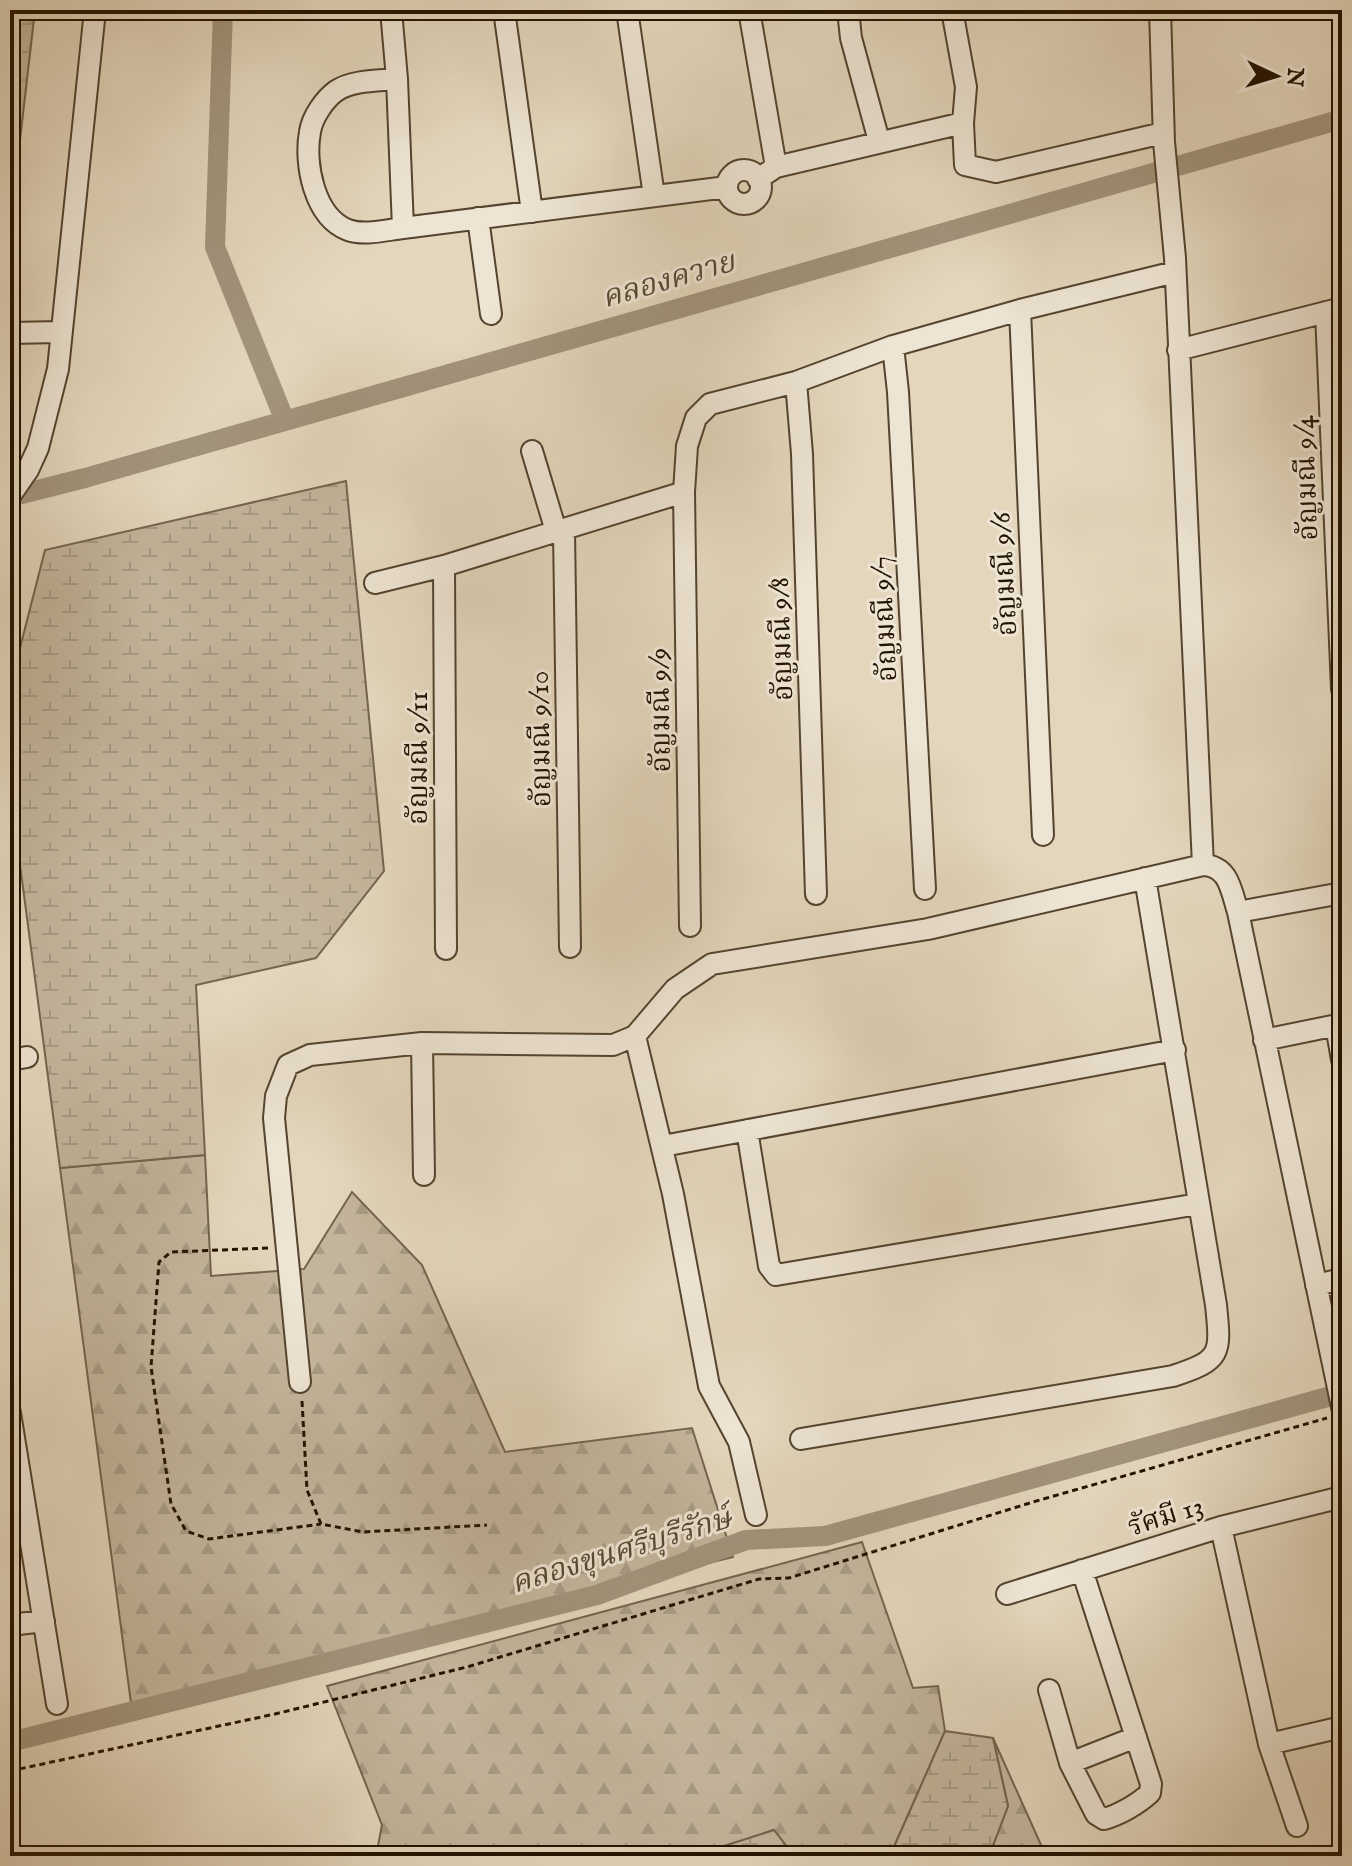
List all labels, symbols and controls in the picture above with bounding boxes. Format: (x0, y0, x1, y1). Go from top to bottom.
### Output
north arrow (1236, 36, 1316, 116)
text: N (1279, 66, 1309, 88)
water label: คลองควาย (598, 243, 741, 318)
street label: อัญมณี 9/4 (1288, 414, 1327, 541)
street label: อัญมณี 9/6 (985, 510, 1026, 637)
street label: อัญมณี 9/7 (865, 555, 906, 682)
street label: อัญมณี 9/8 (763, 576, 802, 701)
street label: อัญมณี 9/9 (643, 647, 680, 773)
street label: อัญมณี 9/10 (523, 670, 560, 808)
street label: อัญมณี 9/11 (402, 691, 437, 825)
street label: รัศมี 13 (1124, 1489, 1208, 1545)
water label: คลองขุนศรีบุรีรักษ์ (507, 1499, 741, 1603)

